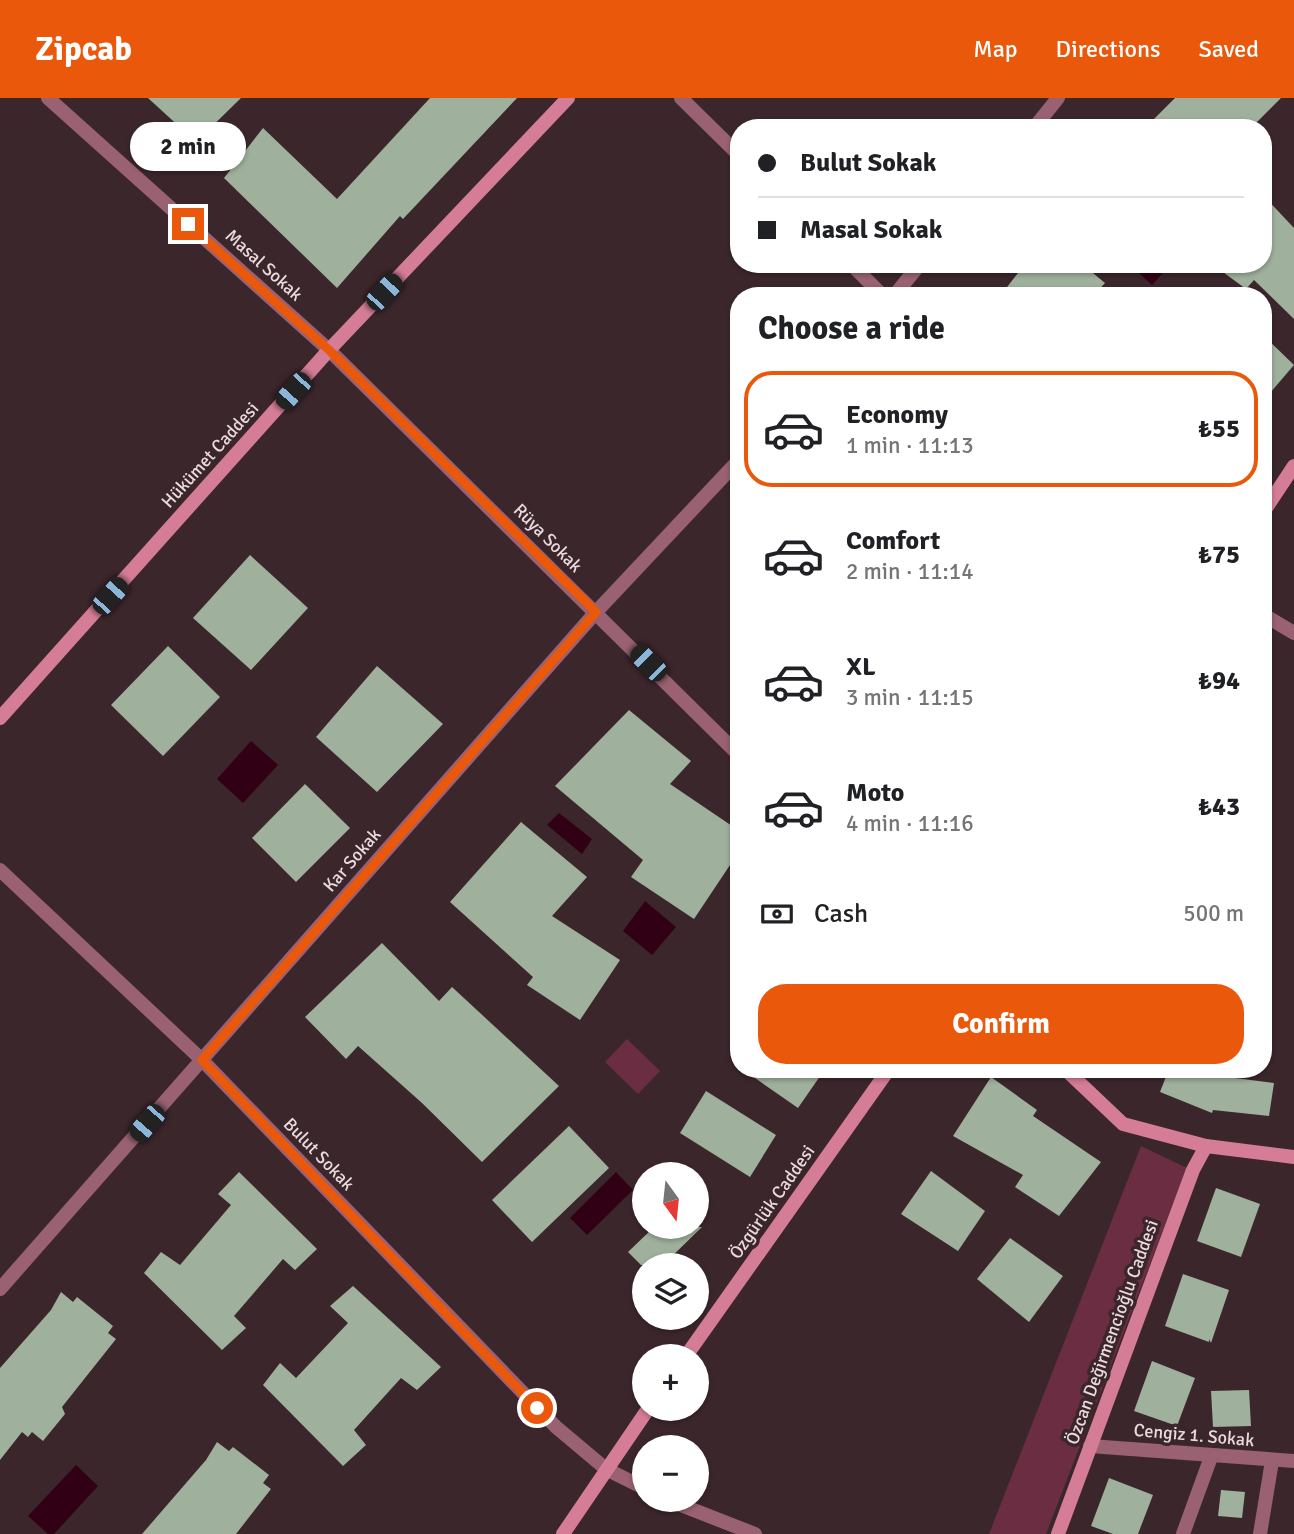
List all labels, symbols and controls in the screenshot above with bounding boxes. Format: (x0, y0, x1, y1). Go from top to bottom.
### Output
text: Zipcab (35, 29, 132, 70)
text: Map (973, 34, 1018, 64)
text: Directions (1056, 34, 1161, 64)
text: Saved (1199, 34, 1259, 64)
callout: 2 min (130, 122, 246, 172)
text: 2 min (160, 132, 216, 161)
text: Bulut Sokak (800, 147, 936, 179)
route end (172, 208, 204, 240)
text: Masal Sokak (800, 214, 942, 246)
street label: Masal Sokak (221, 225, 307, 305)
car (362, 269, 407, 315)
text: Choose a ride (758, 309, 945, 348)
car (272, 368, 315, 414)
street label: Hükümet Caddesi (157, 398, 263, 512)
icon: car (762, 398, 825, 461)
text: Economy (846, 399, 948, 431)
text: ₺55 (1198, 413, 1240, 445)
text: 1 min · 11:13 (846, 431, 974, 460)
street label: Rüya Sokak (509, 499, 587, 577)
icon: car (762, 524, 825, 587)
text: Comfort (846, 525, 940, 557)
text: ₺75 (1198, 539, 1240, 571)
text: 2 min · 11:14 (846, 557, 974, 586)
car (89, 573, 132, 619)
car (626, 641, 671, 685)
icon: car (762, 650, 825, 713)
text: XL (846, 651, 876, 683)
text: ₺94 (1198, 665, 1240, 697)
text: 3 min · 11:15 (846, 683, 974, 712)
icon: car (762, 776, 825, 839)
text: Moto (846, 777, 904, 809)
text: ₺43 (1198, 791, 1240, 823)
text: 4 min · 11:16 (846, 809, 974, 838)
street label: Kar Sokak (318, 824, 386, 896)
icon: cash (758, 895, 796, 933)
text: Cash (814, 898, 868, 930)
text: 500 m (1183, 899, 1244, 928)
button: Confirm (758, 984, 1244, 1064)
car (126, 1100, 169, 1146)
street label: Bulut Sokak (279, 1113, 359, 1195)
street label: Özgürlük Caddesi (725, 1141, 819, 1263)
north arrow (632, 1162, 709, 1239)
map controls (632, 1162, 709, 1512)
street label: Özcan Değirmencioğlu Caddesi (1061, 1217, 1163, 1447)
button: layers (632, 1253, 709, 1330)
button: + (632, 1344, 709, 1421)
route start (521, 1392, 553, 1424)
street label: Cengiz 1. Sokak (1133, 1419, 1255, 1451)
button: − (632, 1435, 709, 1512)

